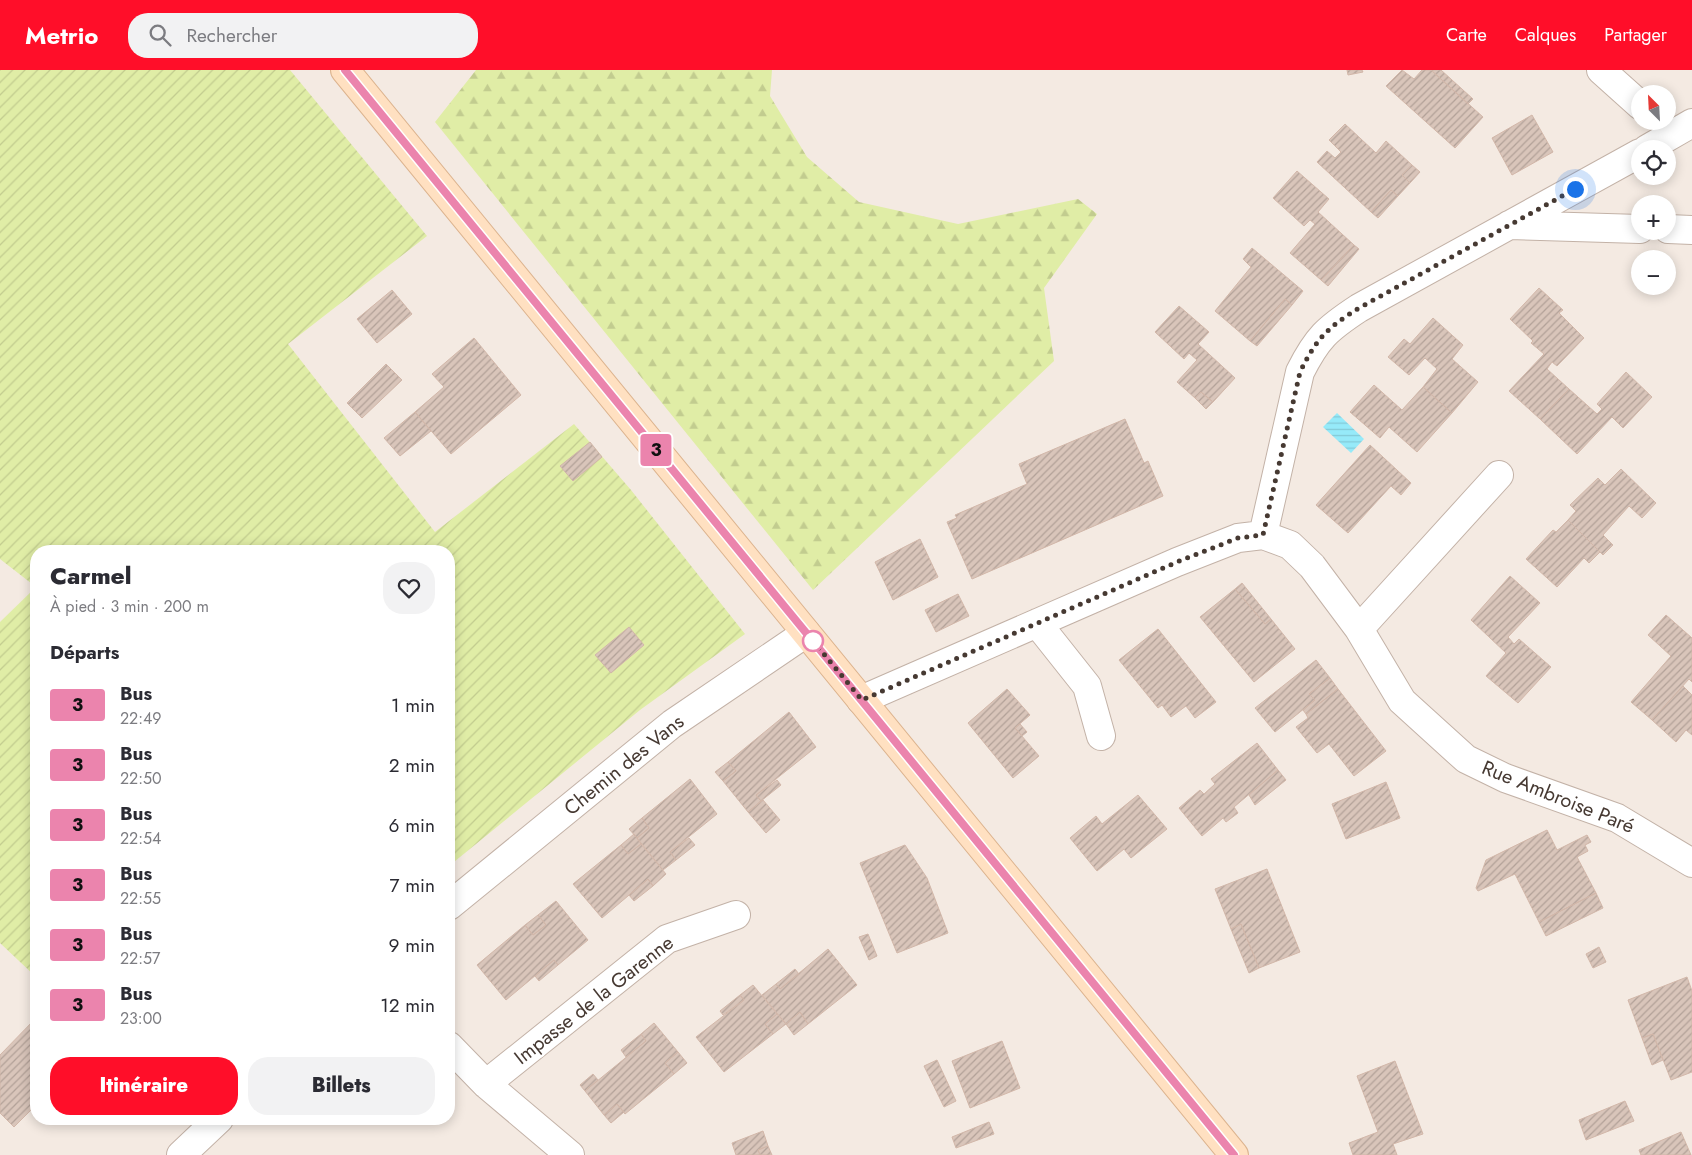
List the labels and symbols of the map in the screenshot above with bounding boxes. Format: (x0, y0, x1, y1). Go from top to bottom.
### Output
north arrow (1631, 85, 1676, 130)
your location (1563, 177, 1588, 202)
line badge: 3 (640, 434, 672, 466)
unlabelled marker (802, 630, 824, 652)
street label: Chemin des Vans (558, 707, 690, 823)
street label: Rue Ambroise Paré (1477, 753, 1639, 841)
street label: Impasse de la Garenne (508, 929, 680, 1071)

